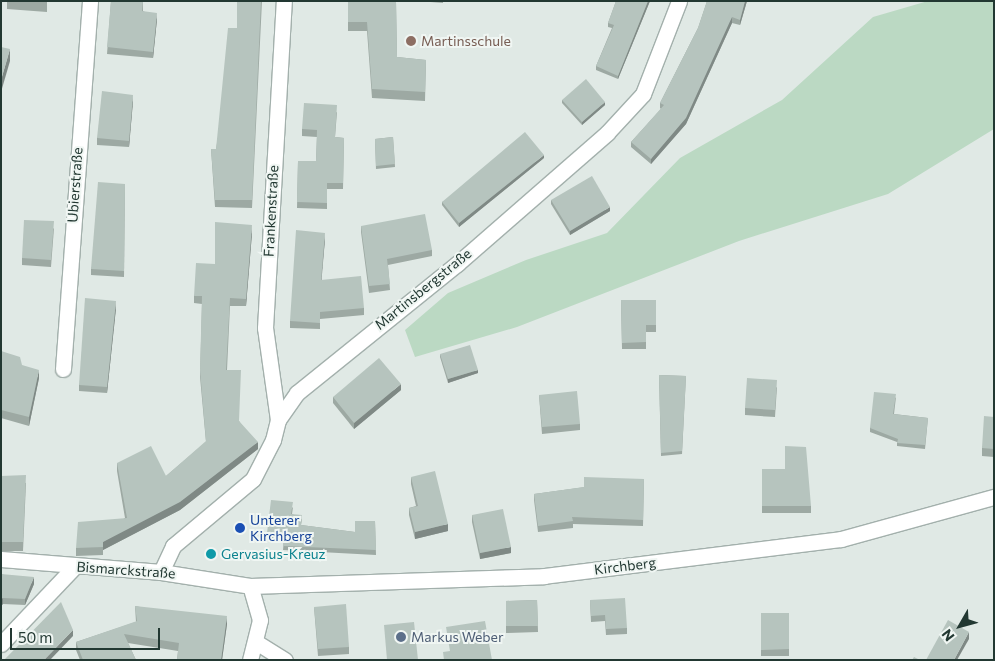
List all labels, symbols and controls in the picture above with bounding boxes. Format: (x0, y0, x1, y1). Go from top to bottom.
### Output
place label: Martinsschule (421, 33, 511, 49)
marker: Martinsschule (405, 35, 417, 47)
street label: Ubierstraße (64, 147, 86, 223)
street label: Frankenstraße (260, 165, 282, 257)
street label: Martinsbergstraße (371, 245, 475, 333)
place label: Unterer Kirchberg (250, 512, 312, 544)
marker: Unterer Kirchberg (234, 522, 246, 534)
place label: Gervasius-Kreuz (221, 546, 326, 562)
marker: Gervasius-Kreuz (205, 548, 217, 560)
street label: Kirchberg (593, 554, 657, 578)
street label: Bismarckstraße (76, 558, 176, 582)
north arrow (935, 601, 985, 651)
scale bar (12, 618, 162, 650)
text: N (938, 626, 958, 645)
text: 50 m (18, 628, 52, 646)
place label: Markus Weber (411, 629, 504, 645)
marker: Markus Weber (395, 631, 407, 643)

